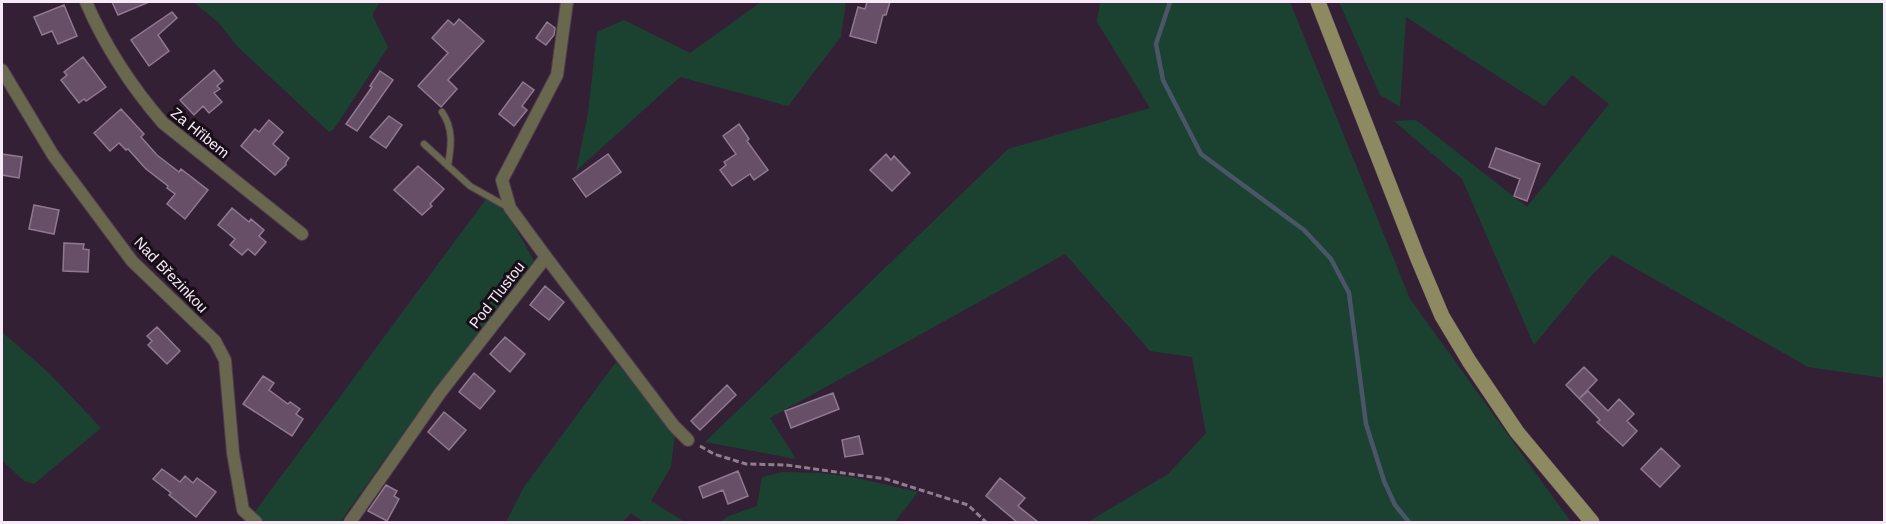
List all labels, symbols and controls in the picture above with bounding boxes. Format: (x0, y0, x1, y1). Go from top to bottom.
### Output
street label: Za Hřibem (168, 104, 233, 161)
street label: Nad Březinkou (131, 233, 212, 316)
street label: Pod Tlustou (465, 258, 528, 331)

